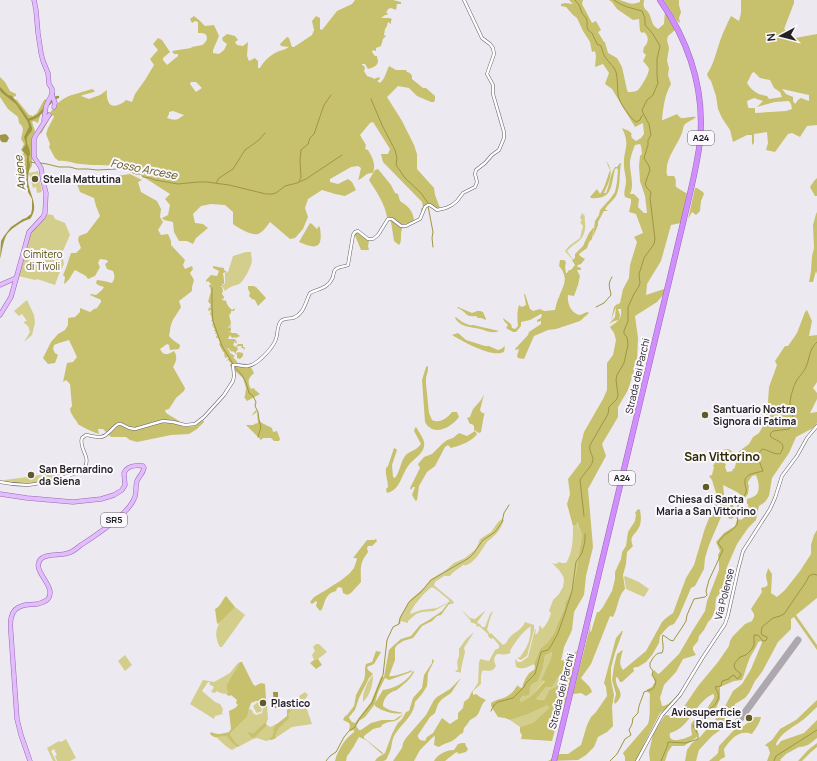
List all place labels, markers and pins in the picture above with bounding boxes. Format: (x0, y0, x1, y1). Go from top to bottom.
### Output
place label: Stella Mattutina (43, 172, 121, 186)
marker: Stella Mattutina (30, 174, 40, 184)
place label: Santuario Nostra Signora di Fatima (713, 402, 796, 428)
marker: Santuario Nostra Signora di Fatima (700, 410, 710, 420)
place label: San Bernardino da Siena (39, 462, 113, 488)
marker: San Bernardino da Siena (26, 470, 36, 480)
marker: Chiesa di Santa Maria a San Vittorino (701, 482, 711, 492)
place label: Chiesa di Santa Maria a San Vittorino (656, 492, 756, 518)
place label: Plastico (271, 696, 310, 710)
marker: Plastico (258, 698, 268, 708)
place label: Aviosuperficie Roma Est (671, 705, 741, 731)
marker: Aviosuperficie Roma Est (744, 713, 754, 723)

